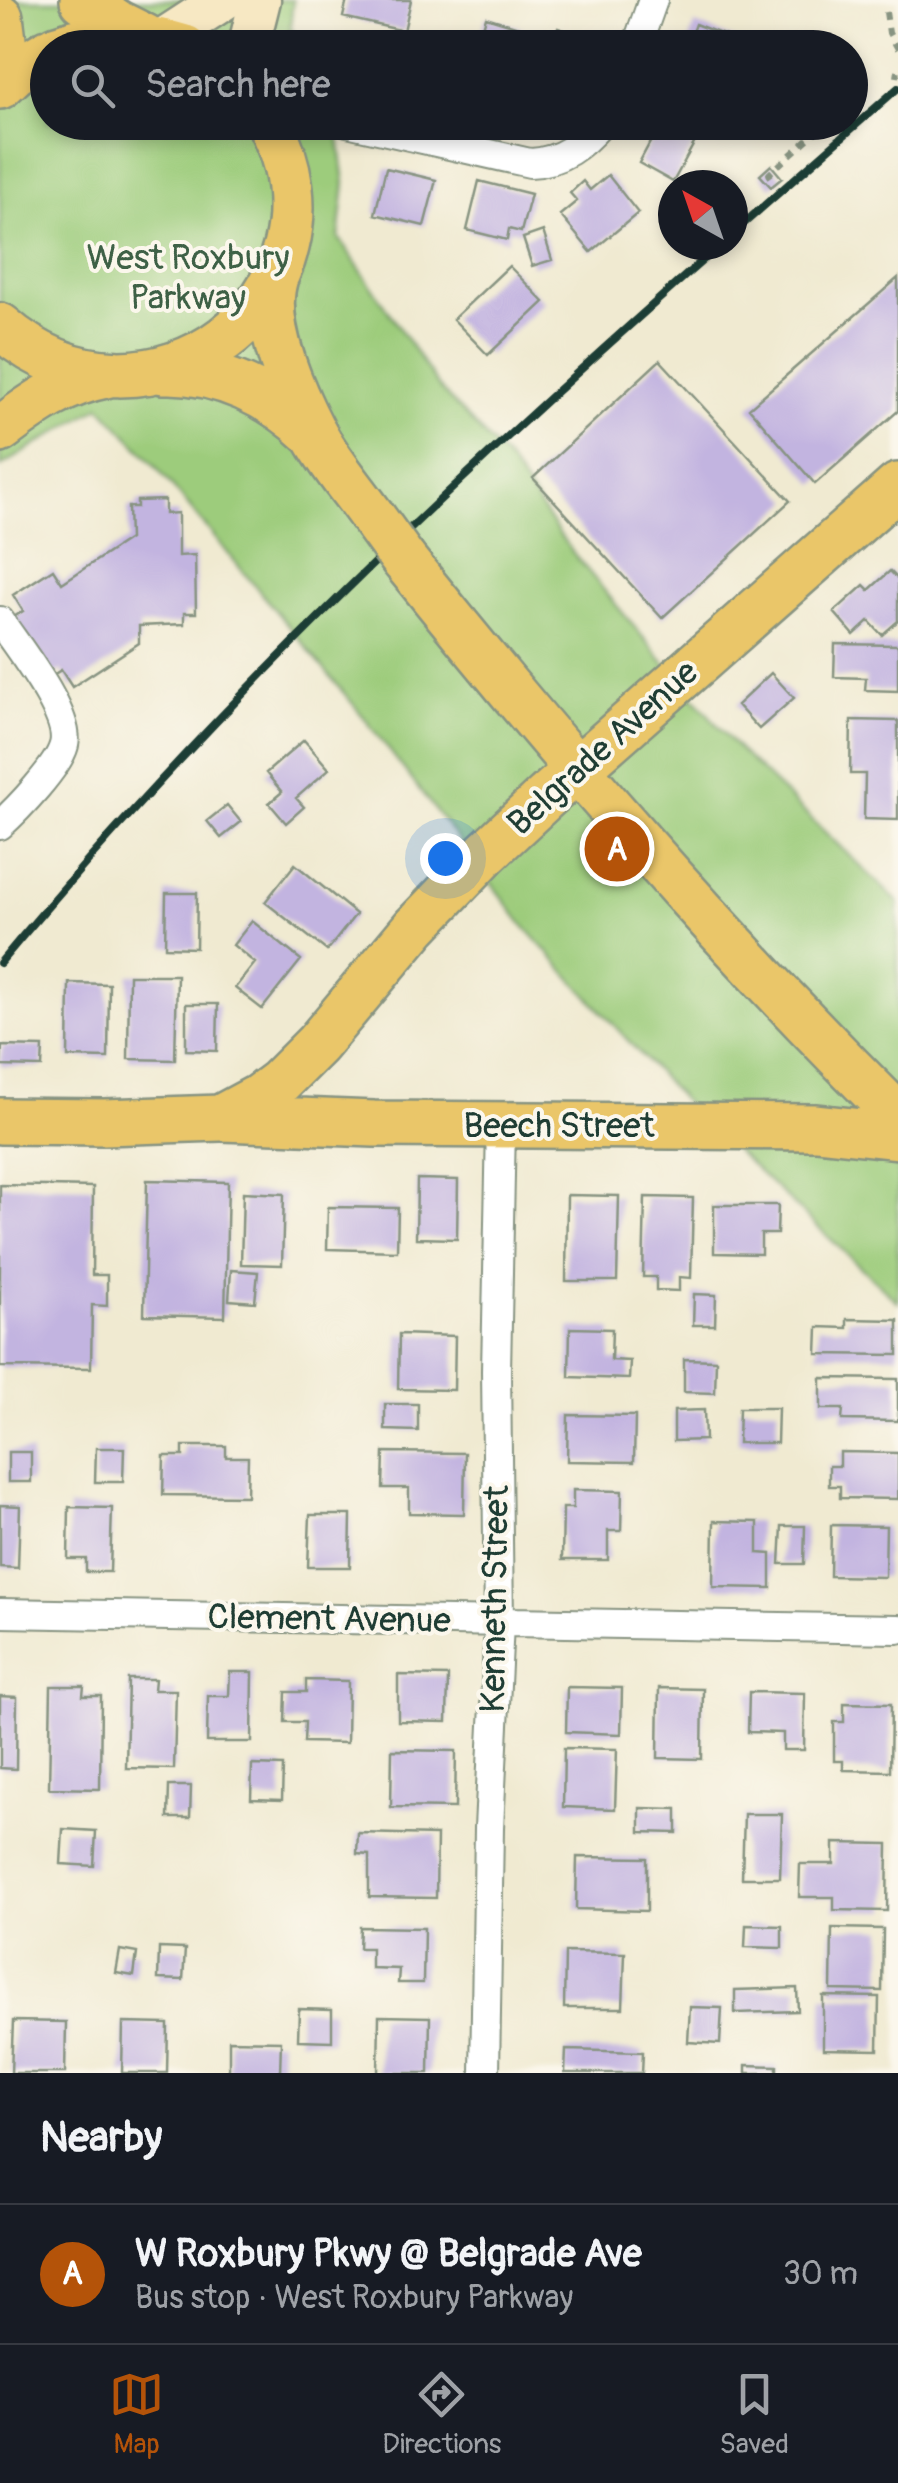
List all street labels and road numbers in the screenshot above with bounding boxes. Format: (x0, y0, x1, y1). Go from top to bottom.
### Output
street label: Belgrade Avenue (498, 651, 708, 845)
street label: Beech Street (463, 1104, 655, 1148)
street label: Kenneth Street (471, 1484, 519, 1713)
street label: Clement Avenue (207, 1595, 451, 1643)

